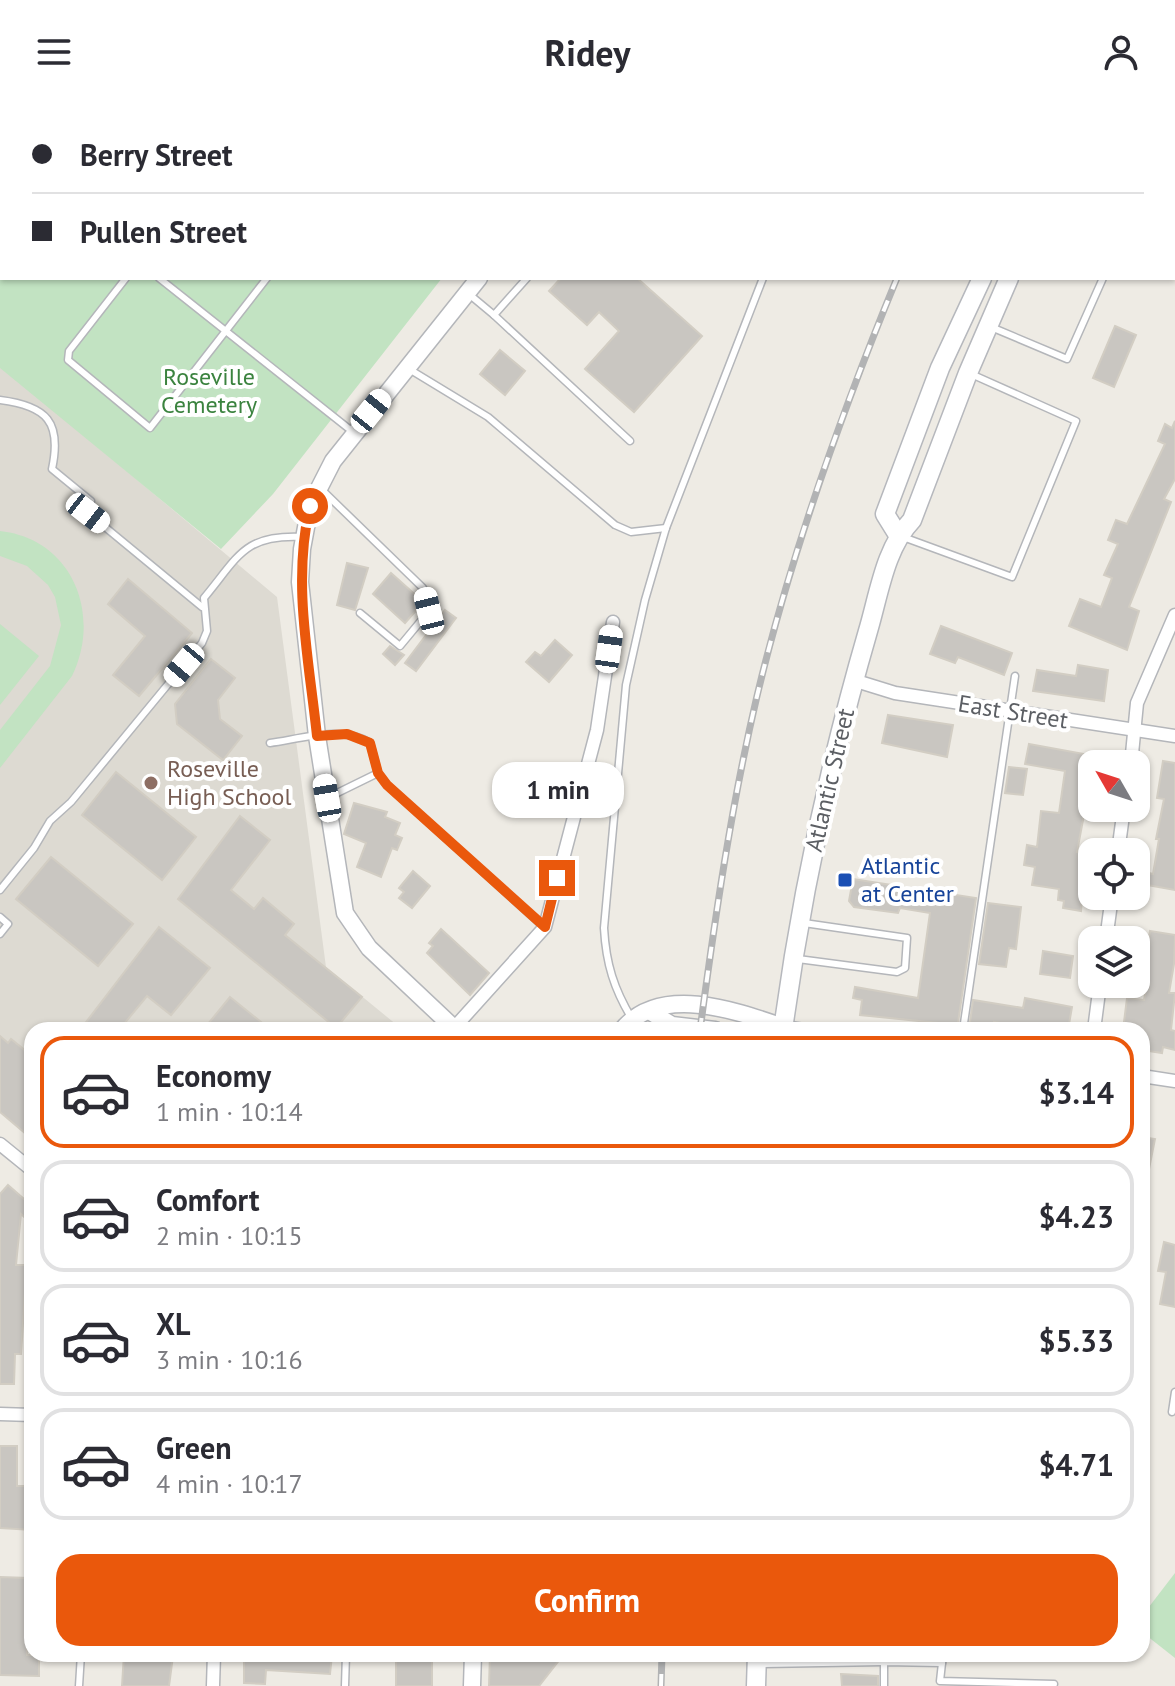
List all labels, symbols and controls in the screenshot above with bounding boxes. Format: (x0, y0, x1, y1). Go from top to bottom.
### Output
text: Ridey (545, 29, 630, 76)
icon: menu (32, 30, 76, 74)
icon: person (1099, 30, 1143, 74)
text: Berry Street (80, 135, 233, 174)
text: Pullen Street (80, 212, 247, 251)
park label: Roseville Cemetery (161, 361, 257, 420)
car (347, 385, 395, 437)
route start (292, 488, 328, 524)
car (62, 489, 114, 537)
car (412, 585, 446, 637)
car (594, 624, 624, 674)
car (159, 639, 209, 691)
street label: East Street (956, 688, 1070, 735)
street label: Atlantic Street (798, 705, 861, 855)
north arrow (1078, 750, 1150, 822)
map controls (1078, 750, 1150, 998)
place label: Roseville High School (167, 753, 291, 812)
callout: 1 min (491, 762, 623, 818)
car (311, 772, 343, 824)
text: 1 min (526, 773, 590, 806)
marker: Roseville High School (142, 774, 160, 792)
button: locate (1078, 838, 1150, 910)
place label: Atlantic at Center (861, 850, 954, 909)
route end (539, 860, 575, 896)
marker: Atlantic at Center (836, 871, 854, 889)
button: layers (1078, 926, 1150, 998)
icon: car (60, 1056, 132, 1128)
text: Economy (156, 1056, 271, 1095)
text: $3.14 (1039, 1073, 1114, 1112)
text: 1 min · 10:14 (156, 1095, 303, 1128)
icon: car (60, 1180, 132, 1252)
text: Comfort (156, 1180, 259, 1219)
text: $4.23 (1039, 1197, 1114, 1236)
text: 2 min · 10:15 (156, 1219, 303, 1252)
icon: car (60, 1304, 132, 1376)
text: XL (156, 1304, 190, 1343)
text: $5.33 (1039, 1321, 1114, 1360)
text: 3 min · 10:16 (156, 1343, 303, 1376)
icon: car (60, 1428, 132, 1500)
text: Green (156, 1428, 231, 1467)
text: $4.71 (1039, 1445, 1114, 1484)
text: 4 min · 10:17 (156, 1467, 303, 1500)
button: Confirm (56, 1554, 1118, 1646)

